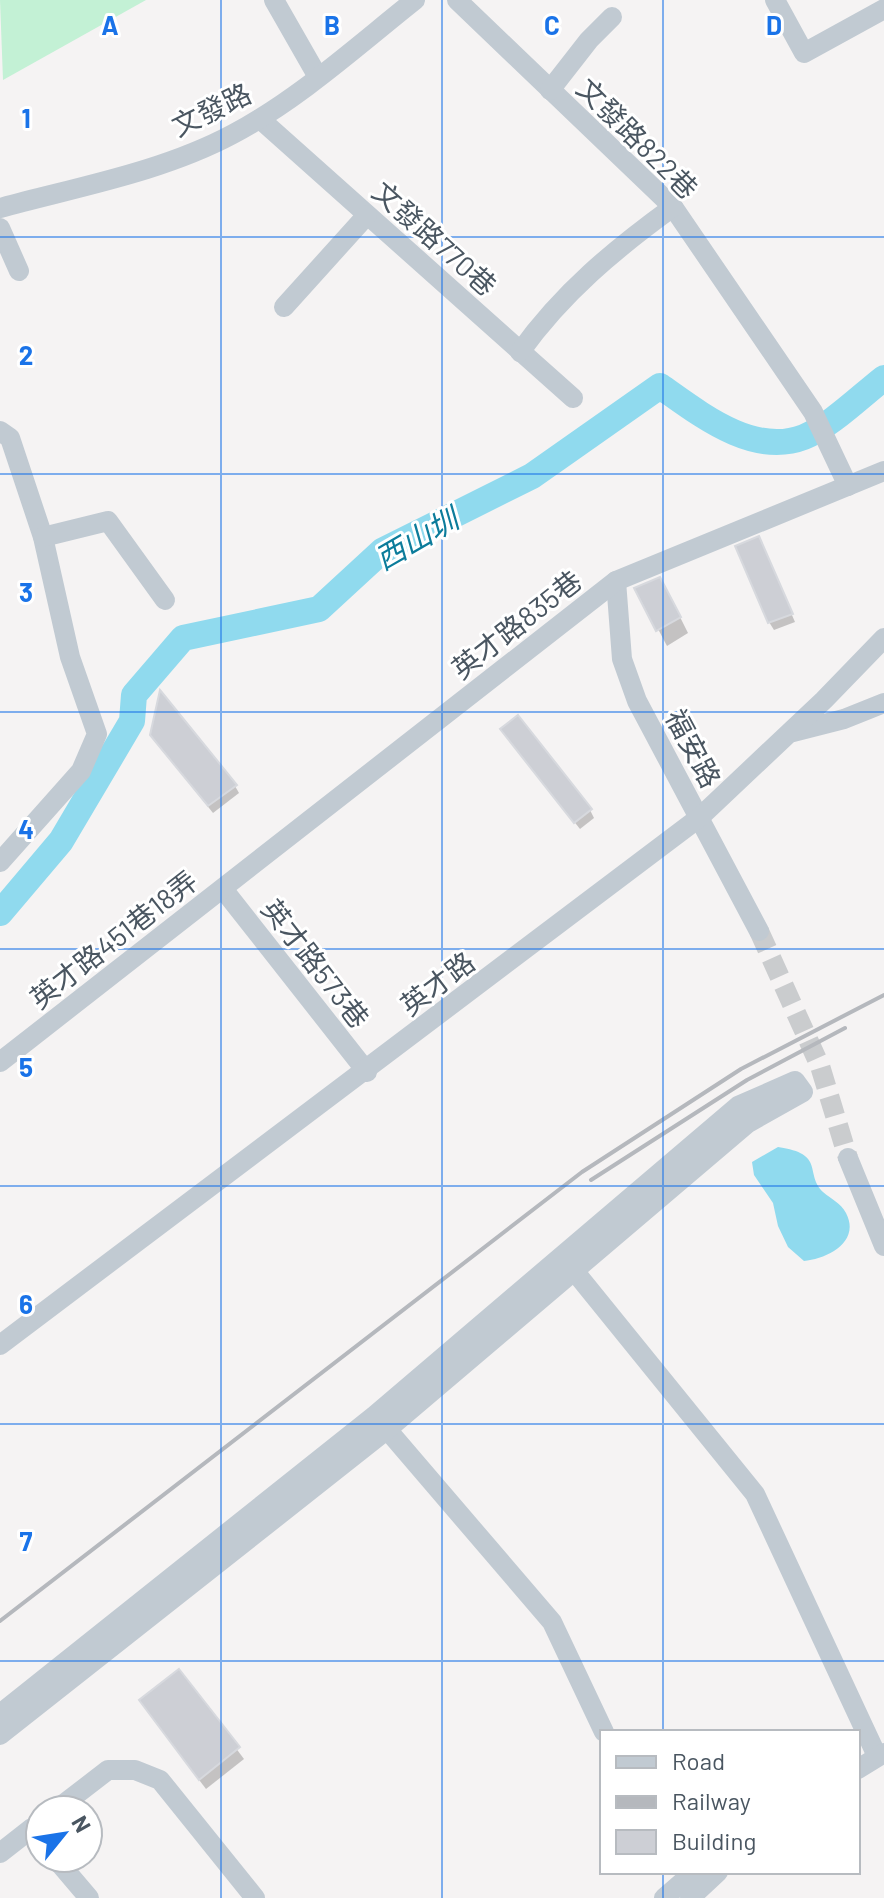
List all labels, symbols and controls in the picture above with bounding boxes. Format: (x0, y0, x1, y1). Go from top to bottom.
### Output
text: A (101, 9, 119, 40)
text: B (324, 9, 340, 40)
text: C (544, 9, 560, 40)
text: D (766, 9, 782, 40)
street label: 文發路822巷 (571, 71, 705, 205)
street label: 文發路 (166, 75, 256, 143)
text: 1 (21, 102, 31, 133)
street label: 文發路770巷 (366, 174, 504, 302)
text: 2 (19, 339, 33, 370)
water label: 西山圳 (368, 498, 467, 576)
street label: 英才路835巷 (444, 563, 588, 685)
text: 3 (19, 576, 33, 607)
street label: 福安路 (659, 703, 729, 793)
text: 4 (18, 813, 34, 844)
street label: 英才路451巷18弄 (22, 863, 204, 1015)
street label: 英才路573巷 (255, 892, 377, 1034)
street label: 英才路 (393, 944, 481, 1022)
text: 5 (19, 1051, 33, 1082)
text: 6 (19, 1288, 33, 1319)
text: 7 (20, 1525, 33, 1556)
legend (600, 1730, 860, 1874)
text: Road (672, 1746, 725, 1775)
text: Railway (672, 1786, 751, 1815)
north arrow (24, 1794, 104, 1874)
text: N (67, 1811, 97, 1836)
text: Building (672, 1826, 756, 1855)

